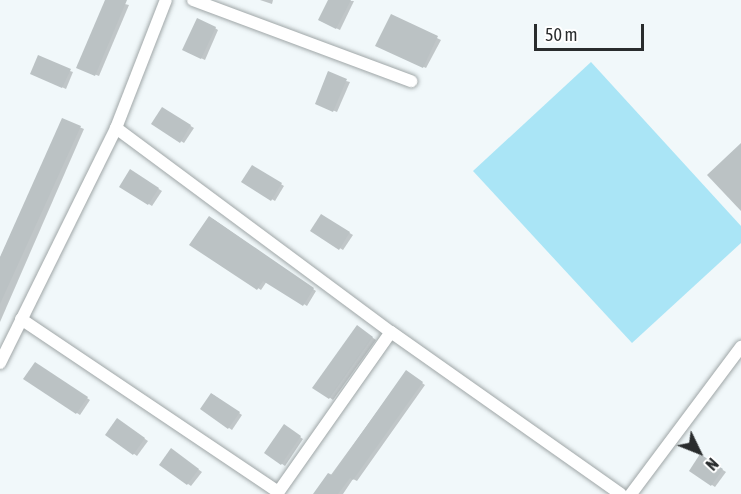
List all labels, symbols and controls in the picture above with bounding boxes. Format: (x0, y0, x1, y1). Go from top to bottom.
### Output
scale bar (537, 12, 646, 50)
text: 50 m (545, 24, 577, 45)
north arrow (669, 422, 729, 482)
text: N (702, 455, 722, 474)

